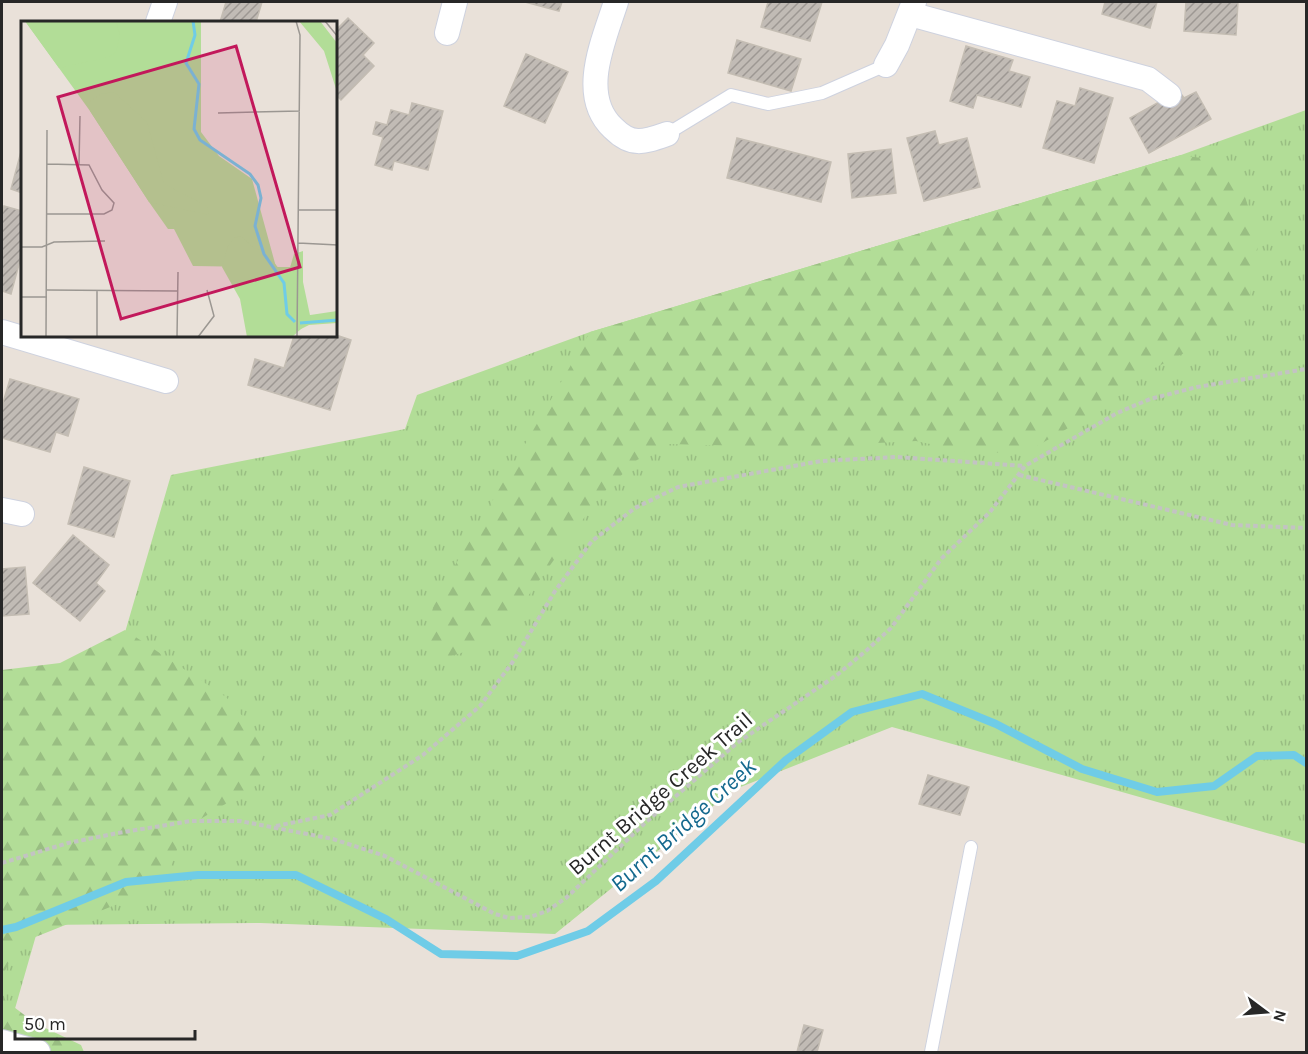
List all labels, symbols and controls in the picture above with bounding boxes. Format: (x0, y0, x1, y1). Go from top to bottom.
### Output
inset map (21, 21, 338, 338)
street label: Burnt Bridge Creek Trail (562, 706, 758, 880)
water label: Burnt Bridge Creek (604, 752, 762, 898)
north arrow (1236, 982, 1296, 1042)
scale bar (15, 1003, 195, 1041)
text: N (1269, 1008, 1291, 1024)
text: 50 m (24, 1013, 66, 1035)

